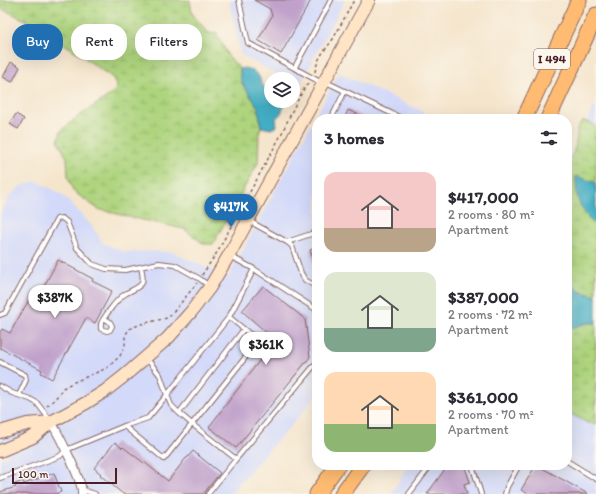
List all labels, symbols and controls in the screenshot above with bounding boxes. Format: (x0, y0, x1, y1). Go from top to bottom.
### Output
chip: Buy (12, 24, 63, 60)
chip: Rent (71, 24, 127, 60)
chip: Filters (135, 24, 202, 60)
road number: I 494 (534, 49, 570, 69)
map controls (264, 72, 300, 108)
button: layers (264, 72, 300, 108)
icon: filters (538, 127, 560, 149)
text: 3 homes (324, 128, 384, 148)
text: $417,000 (448, 187, 519, 207)
icon: home (356, 188, 404, 236)
pin: $417K (203, 194, 259, 228)
text: $417K (213, 199, 249, 214)
text: 2 rooms · 80 m² (448, 207, 535, 222)
text: Apartment (448, 222, 509, 237)
pin: $387K (27, 285, 83, 319)
text: $387,000 (448, 287, 519, 307)
icon: home (356, 288, 404, 336)
text: $387K (37, 290, 73, 305)
text: 2 rooms · 72 m² (448, 307, 533, 322)
text: Apartment (448, 322, 509, 337)
pin: $361K (238, 332, 294, 366)
text: $361K (249, 337, 283, 352)
text: $361,000 (448, 387, 518, 407)
icon: home (356, 388, 404, 436)
text: 2 rooms · 70 m² (448, 407, 534, 422)
text: Apartment (448, 422, 509, 437)
scale bar (12, 466, 117, 485)
text: 100 m (18, 468, 48, 481)

